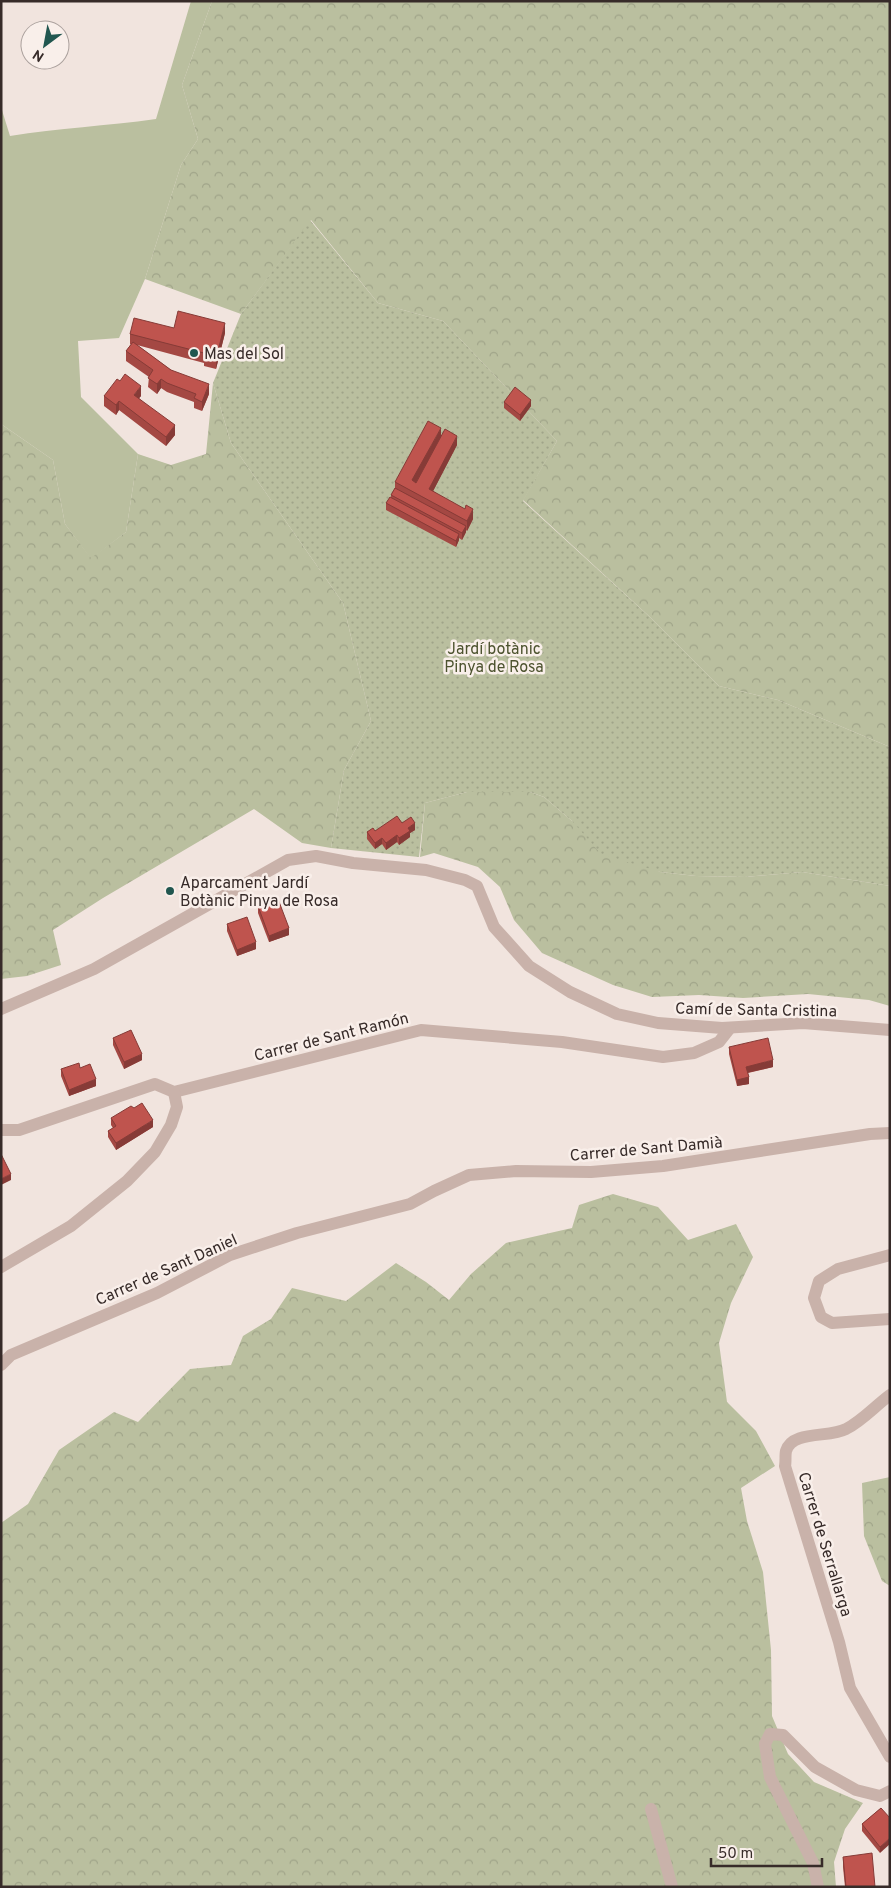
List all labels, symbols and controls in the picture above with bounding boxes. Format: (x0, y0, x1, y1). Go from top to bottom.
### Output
north arrow (20, 20, 70, 70)
text: N (30, 45, 48, 65)
place label: Mas del Sol (204, 345, 284, 365)
marker: Mas del Sol (188, 347, 200, 359)
park label: Jardí botànic Pinya de Rosa (444, 640, 544, 678)
place label: Aparcament Jardí Botànic Pinya de Rosa (180, 874, 338, 912)
marker: Aparcament Jardí Botànic Pinya de Rosa (164, 885, 176, 897)
street label: Camí de Santa Cristina (675, 1000, 837, 1022)
street label: Carrer de Sant Ramón (252, 1009, 411, 1067)
street label: Carrer de Sant Damià (569, 1133, 723, 1167)
street label: Carrer de Sant Daniel (93, 1231, 241, 1311)
street label: Carrer de Serrallarga (793, 1470, 856, 1619)
scale bar (711, 1836, 822, 1868)
text: 50 m (718, 1845, 753, 1864)

